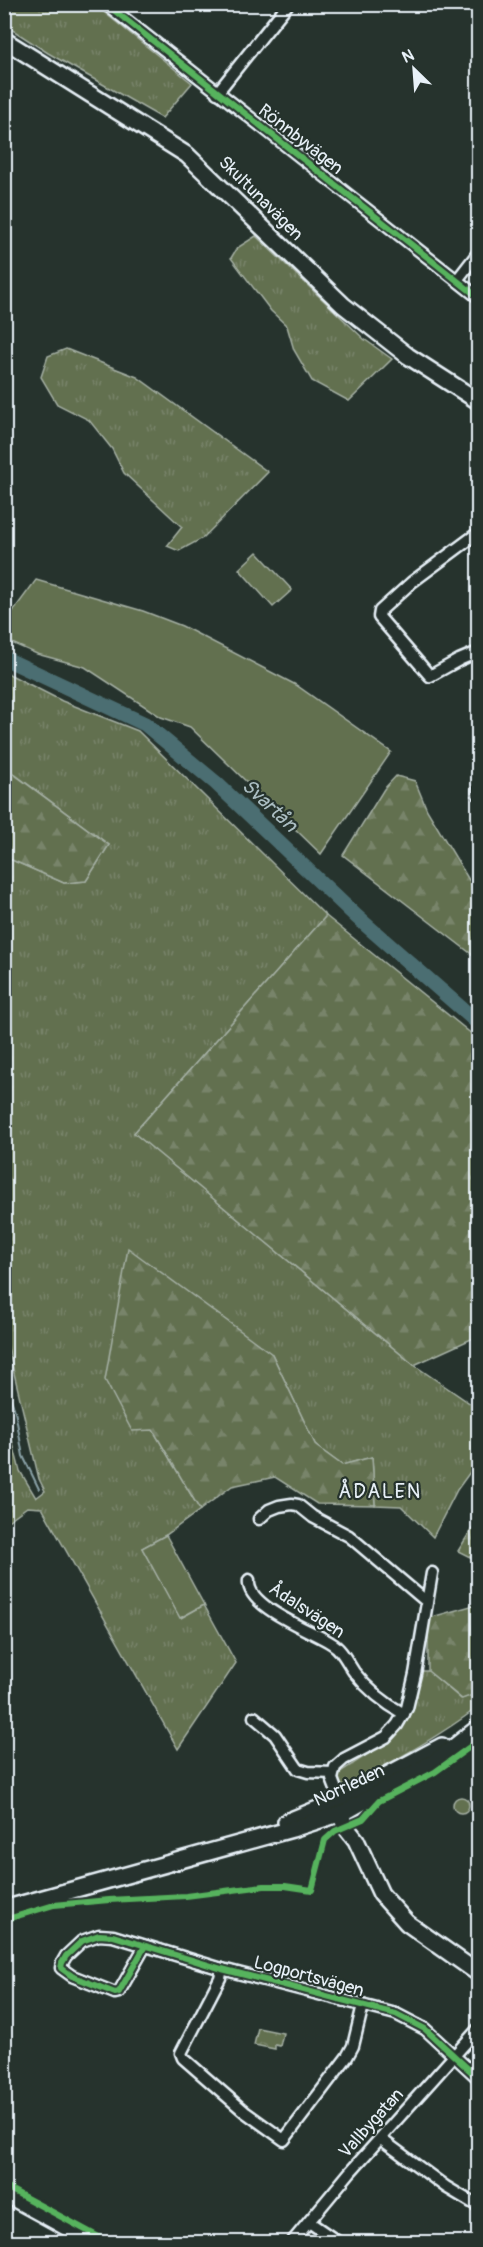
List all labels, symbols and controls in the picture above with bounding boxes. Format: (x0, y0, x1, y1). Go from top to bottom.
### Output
north arrow (384, 39, 444, 99)
text: N (399, 45, 417, 68)
street label: Rönnbyvägen (254, 99, 348, 180)
street label: Skultunavägen (213, 151, 308, 246)
water label: Svartån (237, 773, 304, 838)
district label: ÅDALEN (338, 1478, 422, 1504)
street label: Ådalsvägen (264, 1576, 350, 1644)
street label: Norrleden (310, 1759, 388, 1812)
street label: Logportsvägen (251, 1951, 367, 2002)
street label: Vallbygatan (334, 2084, 409, 2163)

